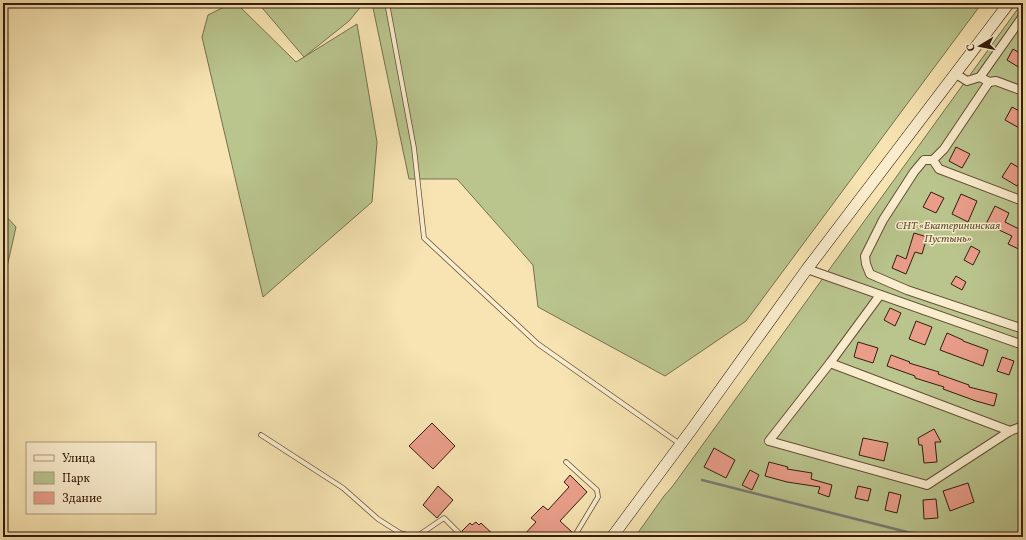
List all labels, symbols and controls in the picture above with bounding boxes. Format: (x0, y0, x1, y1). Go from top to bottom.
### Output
north arrow (960, 26, 1000, 66)
text: С (964, 43, 980, 52)
park label: СНТ «Екатерининская Пустынь» (896, 219, 1000, 247)
legend (26, 442, 156, 514)
text: Улица (62, 451, 95, 467)
text: Парк (62, 471, 90, 487)
text: Здание (62, 491, 102, 507)

